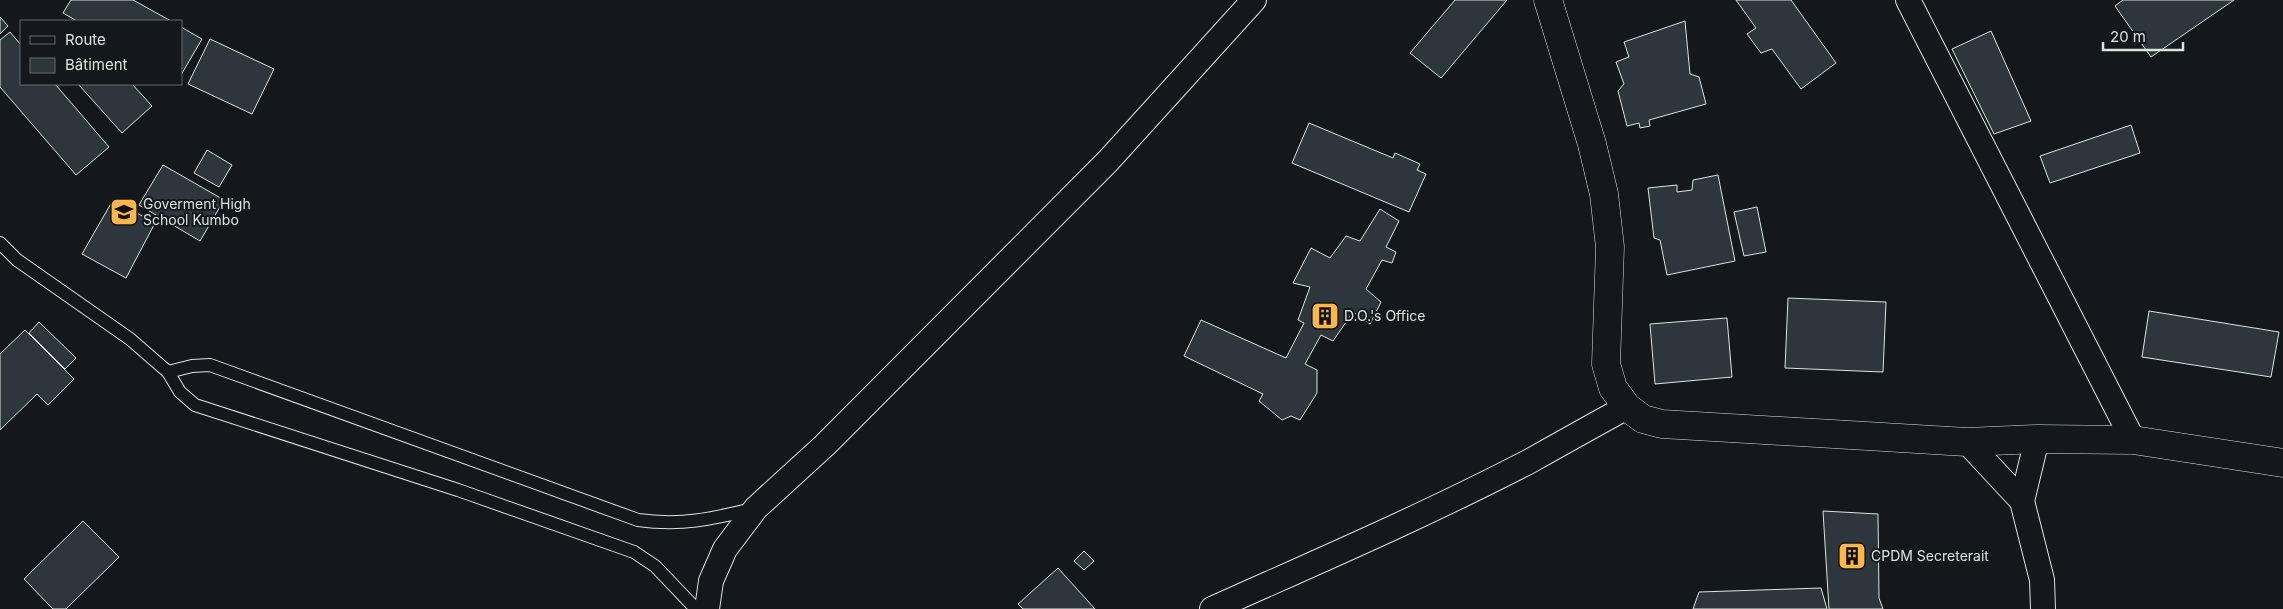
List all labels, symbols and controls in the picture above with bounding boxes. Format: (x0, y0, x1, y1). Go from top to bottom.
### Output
legend (20, 20, 182, 85)
scale bar (2103, 20, 2183, 52)
text: 20 m (2110, 27, 2146, 46)
text: Route (65, 30, 106, 49)
text: Bâtiment (65, 55, 128, 74)
place label: Goverment High School Kumbo (143, 195, 251, 228)
school or university icon: Goverment High School Kumbo (109, 197, 139, 227)
building icon: D.O.'s Office (1310, 301, 1340, 331)
place label: D.O.'s Office (1344, 307, 1425, 324)
building icon: CPDM Secreterait (1837, 541, 1867, 571)
place label: CPDM Secreterait (1871, 547, 1989, 564)

